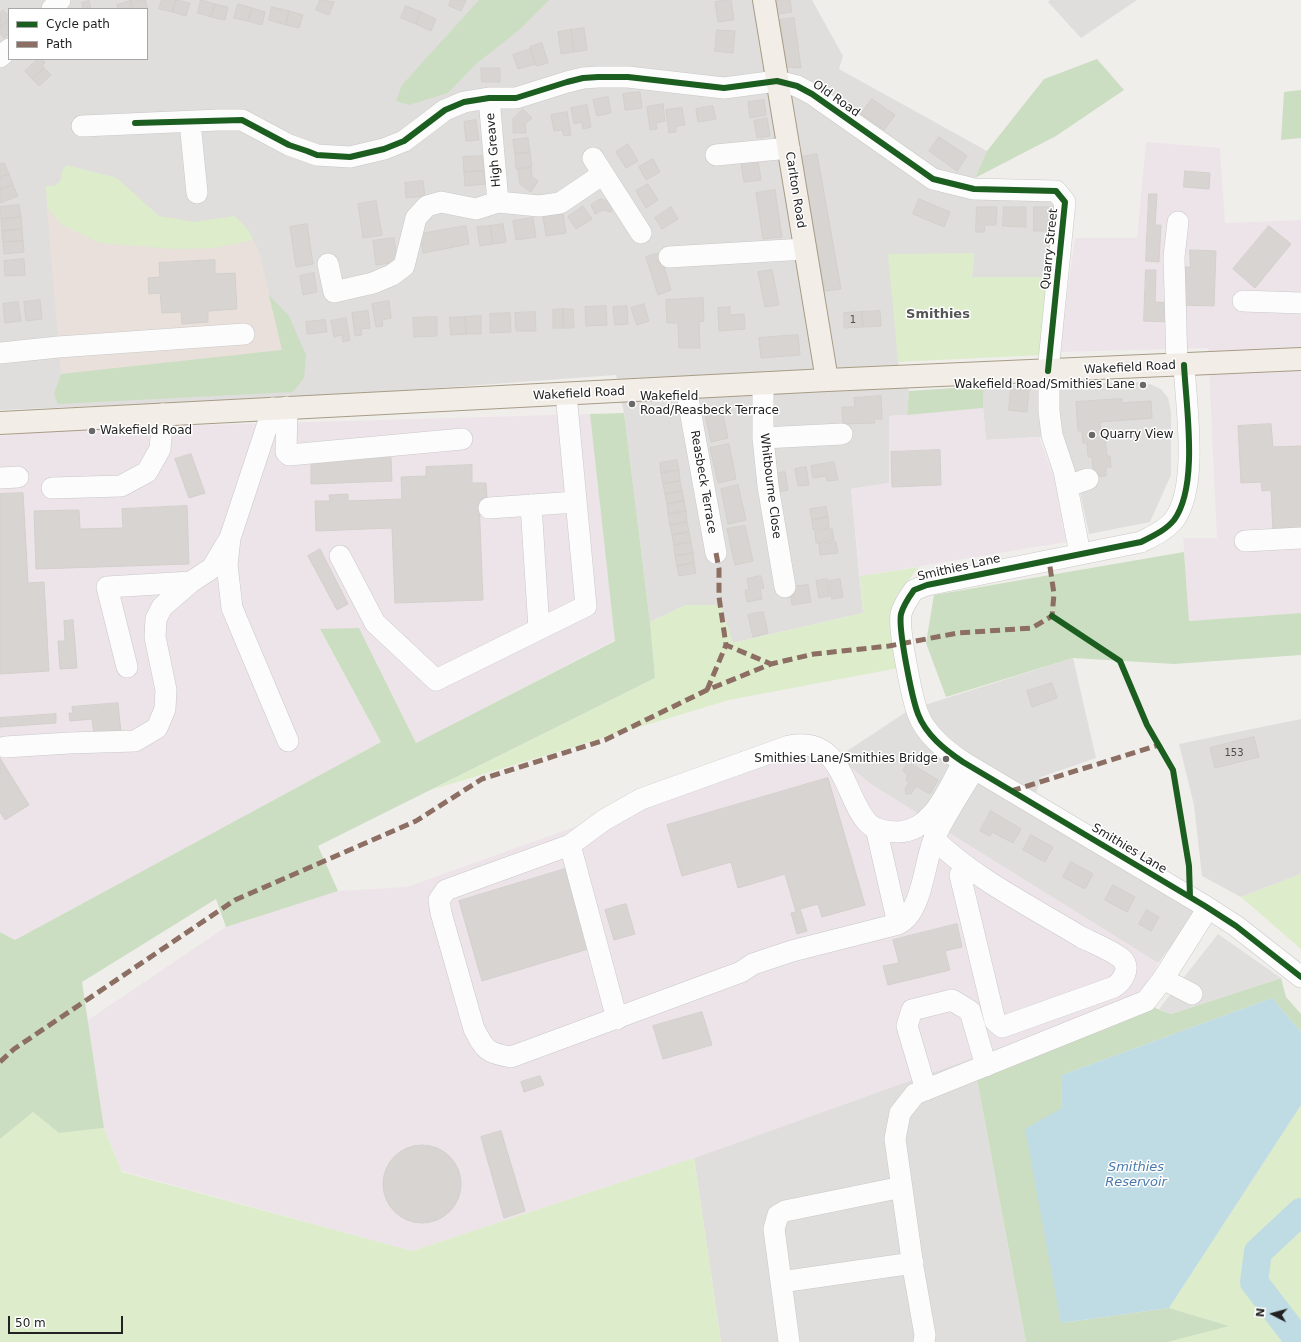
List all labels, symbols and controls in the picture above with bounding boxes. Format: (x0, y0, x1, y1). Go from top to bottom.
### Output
legend (8, 8, 148, 60)
text: Cycle path (46, 17, 110, 31)
text: Path (46, 37, 72, 51)
street label: Old Road (810, 78, 862, 120)
street label: High Greave (484, 112, 504, 188)
street label: Carlton Road (782, 151, 808, 229)
street label: Quarry Street (1039, 208, 1061, 290)
district label: Smithies (906, 307, 970, 323)
house number: 1 (850, 314, 856, 326)
street label: Wakefield Road (1084, 358, 1176, 378)
place label: Wakefield Road/Smithies Lane (954, 378, 1135, 392)
marker: Wakefield Road/Smithies Lane (1138, 380, 1148, 390)
street label: Wakefield Road (533, 384, 625, 404)
place label: Wakefield Road/Reasbeck Terrace (640, 390, 779, 418)
marker: Wakefield Road/Reasbeck Terrace (627, 399, 637, 409)
place label: Wakefield Road (100, 424, 192, 438)
marker: Wakefield Road (87, 426, 97, 436)
place label: Quarry View (1100, 428, 1173, 442)
street label: Reasbeck Terrace (687, 429, 719, 535)
marker: Quarry View (1087, 430, 1097, 440)
street label: Whitbourne Close (756, 432, 784, 540)
street label: Smithies Lane (916, 551, 1002, 585)
house number: 153 (1224, 747, 1244, 759)
place label: Smithies Lane/Smithies Bridge (754, 752, 938, 766)
marker: Smithies Lane/Smithies Bridge (941, 754, 951, 764)
street label: Smithies Lane (1089, 821, 1169, 877)
water label: Smithies Reservoir (1105, 1160, 1167, 1191)
north arrow (1253, 1294, 1293, 1334)
text: N (1254, 1307, 1268, 1318)
scale bar (10, 1308, 125, 1334)
text: 50 m (15, 1316, 46, 1330)

